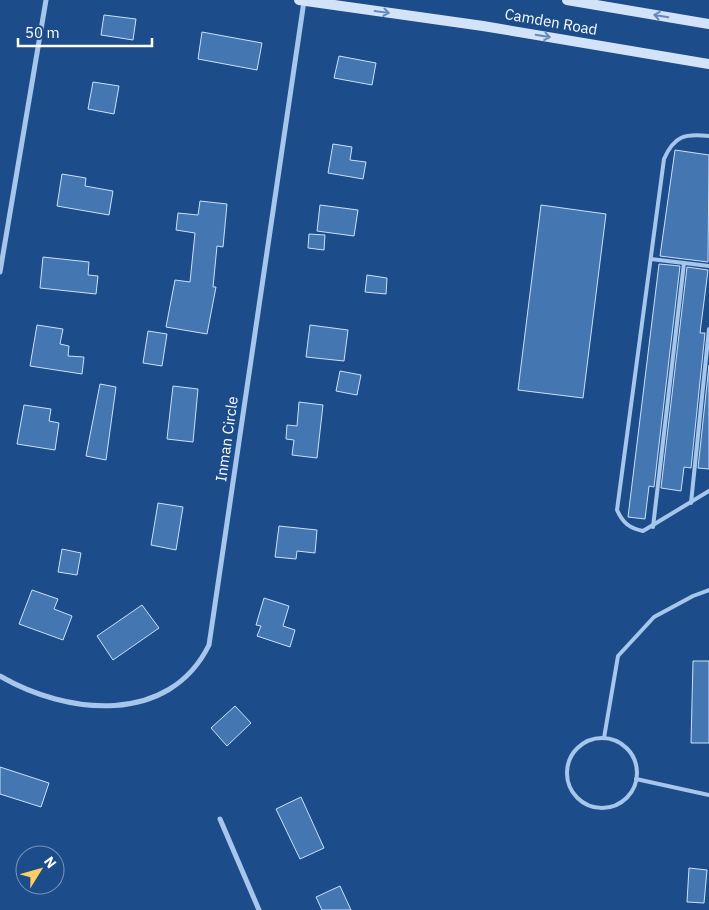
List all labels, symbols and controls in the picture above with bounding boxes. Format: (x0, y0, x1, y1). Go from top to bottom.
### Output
street label: Camden Road (503, 4, 599, 39)
one-way arrow (374, 7, 390, 17)
one-way arrow (653, 10, 669, 20)
scale bar (18, 15, 151, 47)
text: 50 m (25, 23, 60, 42)
one-way arrow (534, 31, 550, 41)
street label: Inman Circle (211, 395, 242, 483)
north arrow (15, 845, 65, 895)
text: N (40, 853, 61, 872)

